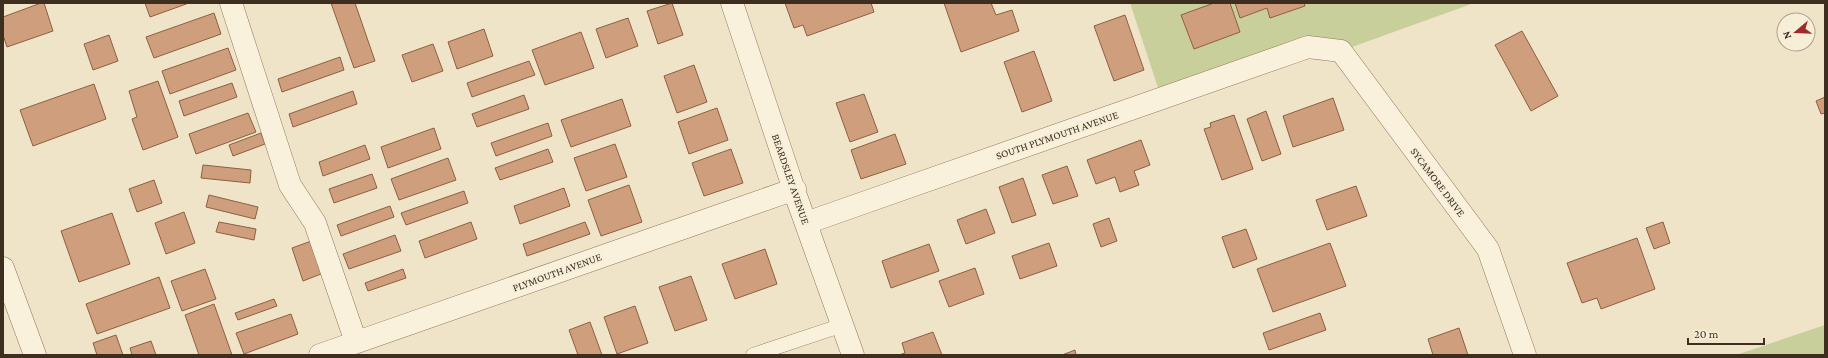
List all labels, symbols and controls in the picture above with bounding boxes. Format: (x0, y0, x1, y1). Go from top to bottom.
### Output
north arrow (1776, 12, 1816, 52)
text: N (1779, 29, 1793, 41)
street label: SOUTH PLYMOUTH AVENUE (994, 108, 1120, 162)
street label: BEARDSLEY AVENUE (770, 132, 812, 226)
street label: SYCAMORE DRIVE (1408, 145, 1468, 219)
street label: PLYMOUTH AVENUE (511, 250, 603, 294)
scale bar (1688, 320, 1764, 346)
text: 20 m (1694, 327, 1719, 341)

